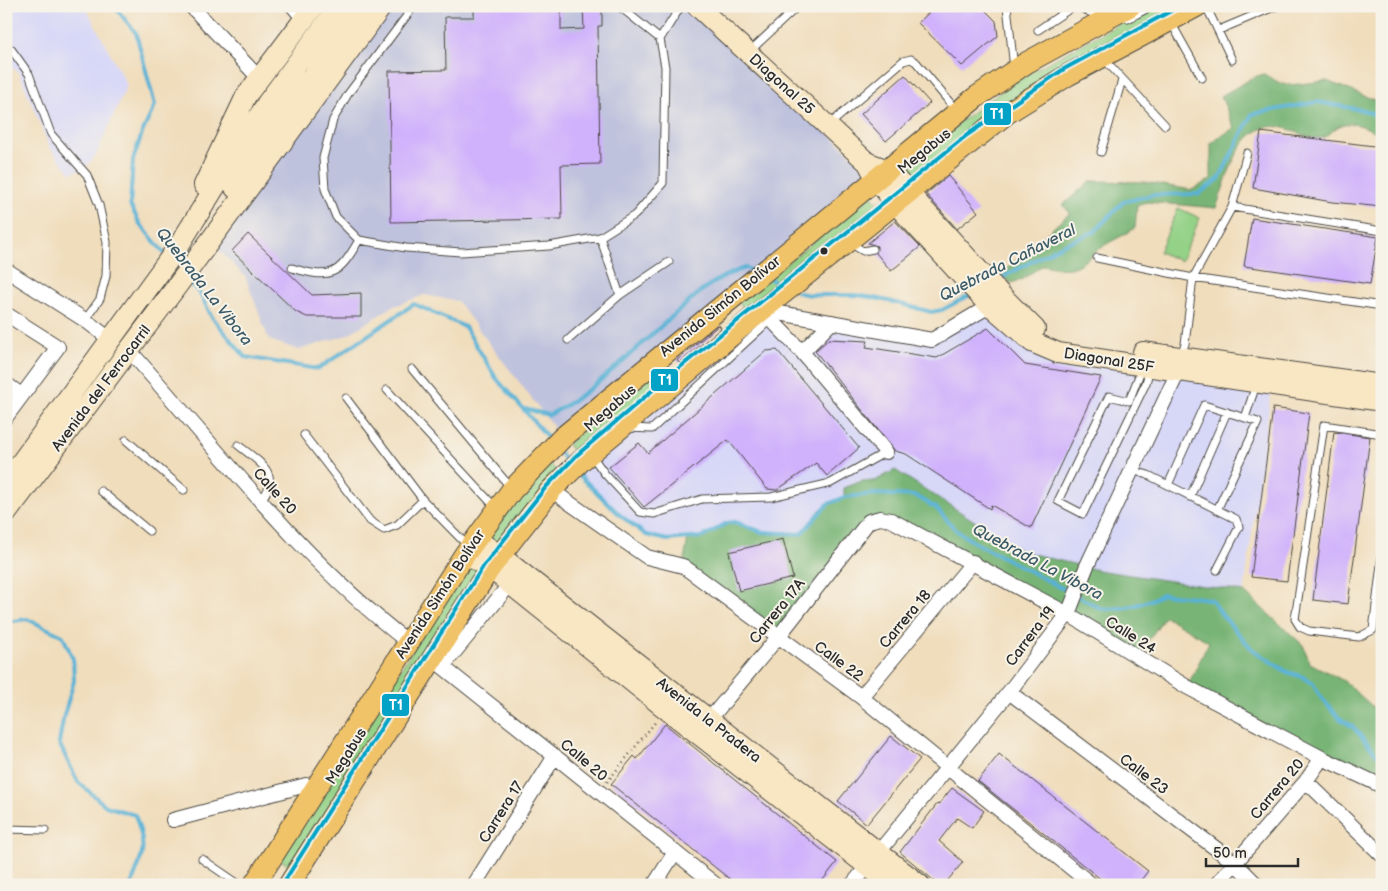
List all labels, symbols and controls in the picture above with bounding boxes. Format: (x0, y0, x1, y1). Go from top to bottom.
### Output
street label: Diagonal 25 (745, 50, 818, 119)
line badge: T1 (983, 102, 1012, 126)
text: T1 (990, 106, 1004, 123)
street label: Megabus (894, 124, 955, 179)
water label: Quebrada Cañaveral (936, 220, 1080, 306)
water label: Quebrada La Vibora (152, 224, 256, 350)
unlabelled marker (819, 246, 829, 256)
street label: Avenida Simón Bolívar (656, 251, 785, 361)
street label: Avenida del Ferrocarril (48, 321, 155, 455)
street label: Diagonal 25F (1063, 344, 1155, 377)
line badge: T1 (650, 368, 679, 392)
text: T1 (658, 372, 672, 389)
street label: Megabus (580, 380, 641, 436)
street label: Calle 20 (249, 464, 301, 519)
water label: Quebrada La Vibora (969, 520, 1106, 605)
street label: Avenida Simón Bolívar (392, 526, 490, 662)
street label: Carrera 17A (745, 574, 810, 648)
street label: Carrera 18 (875, 586, 936, 653)
street label: Carrera 19 (1002, 602, 1059, 670)
street label: Calle 24 (1102, 612, 1160, 658)
street label: Calle 22 (810, 637, 867, 686)
street label: Avenida la Pradera (653, 674, 765, 767)
line badge: T1 (381, 693, 410, 717)
text: T1 (389, 697, 403, 714)
street label: Megabus (322, 724, 372, 788)
street label: Calle 20 (556, 735, 612, 786)
street label: Calle 23 (1115, 750, 1172, 799)
street label: Carrera 20 (1246, 755, 1309, 824)
street label: Carrera 17 (475, 777, 528, 847)
scale bar (1206, 836, 1298, 868)
text: 50 m (1213, 844, 1247, 863)

